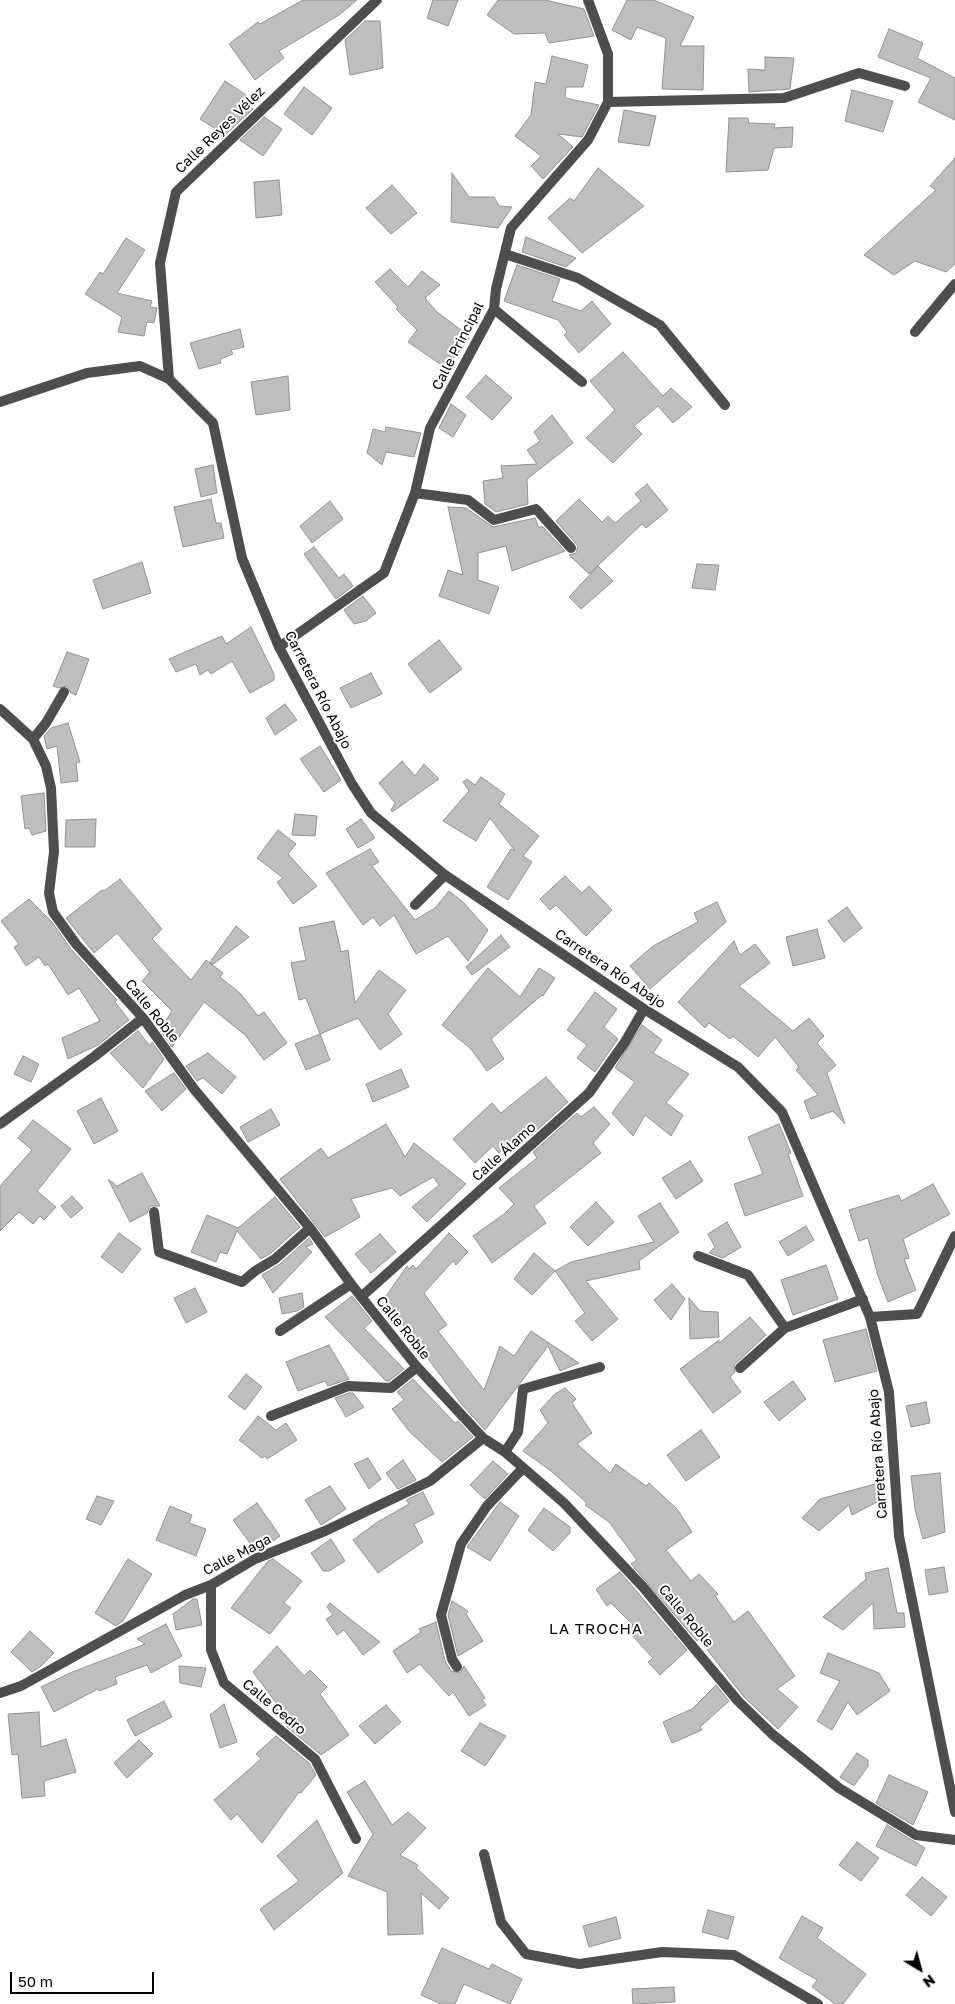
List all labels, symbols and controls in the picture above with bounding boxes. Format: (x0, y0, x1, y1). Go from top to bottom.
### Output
street label: Calle Reyes Vélez (172, 83, 268, 177)
street label: Calle Principal (428, 299, 488, 393)
street label: Carretera Río Abajo (281, 628, 355, 752)
street label: Carretera Río Abajo (551, 926, 669, 1012)
street label: Calle Roble (121, 976, 183, 1046)
street label: Calle Álamo (469, 1119, 539, 1185)
street label: Calle Roble (372, 1293, 434, 1363)
street label: Carretera Río Abajo (865, 1389, 891, 1519)
street label: Calle Maga (200, 1531, 274, 1579)
street label: Calle Roble (655, 1581, 717, 1651)
district label: LA TROCHA (548, 1620, 644, 1638)
street label: Calle Cedro (239, 1676, 309, 1738)
north arrow (895, 1944, 945, 1994)
scale bar (12, 1962, 156, 1994)
text: N (920, 1971, 939, 1991)
text: 50 m (18, 1972, 53, 1990)

